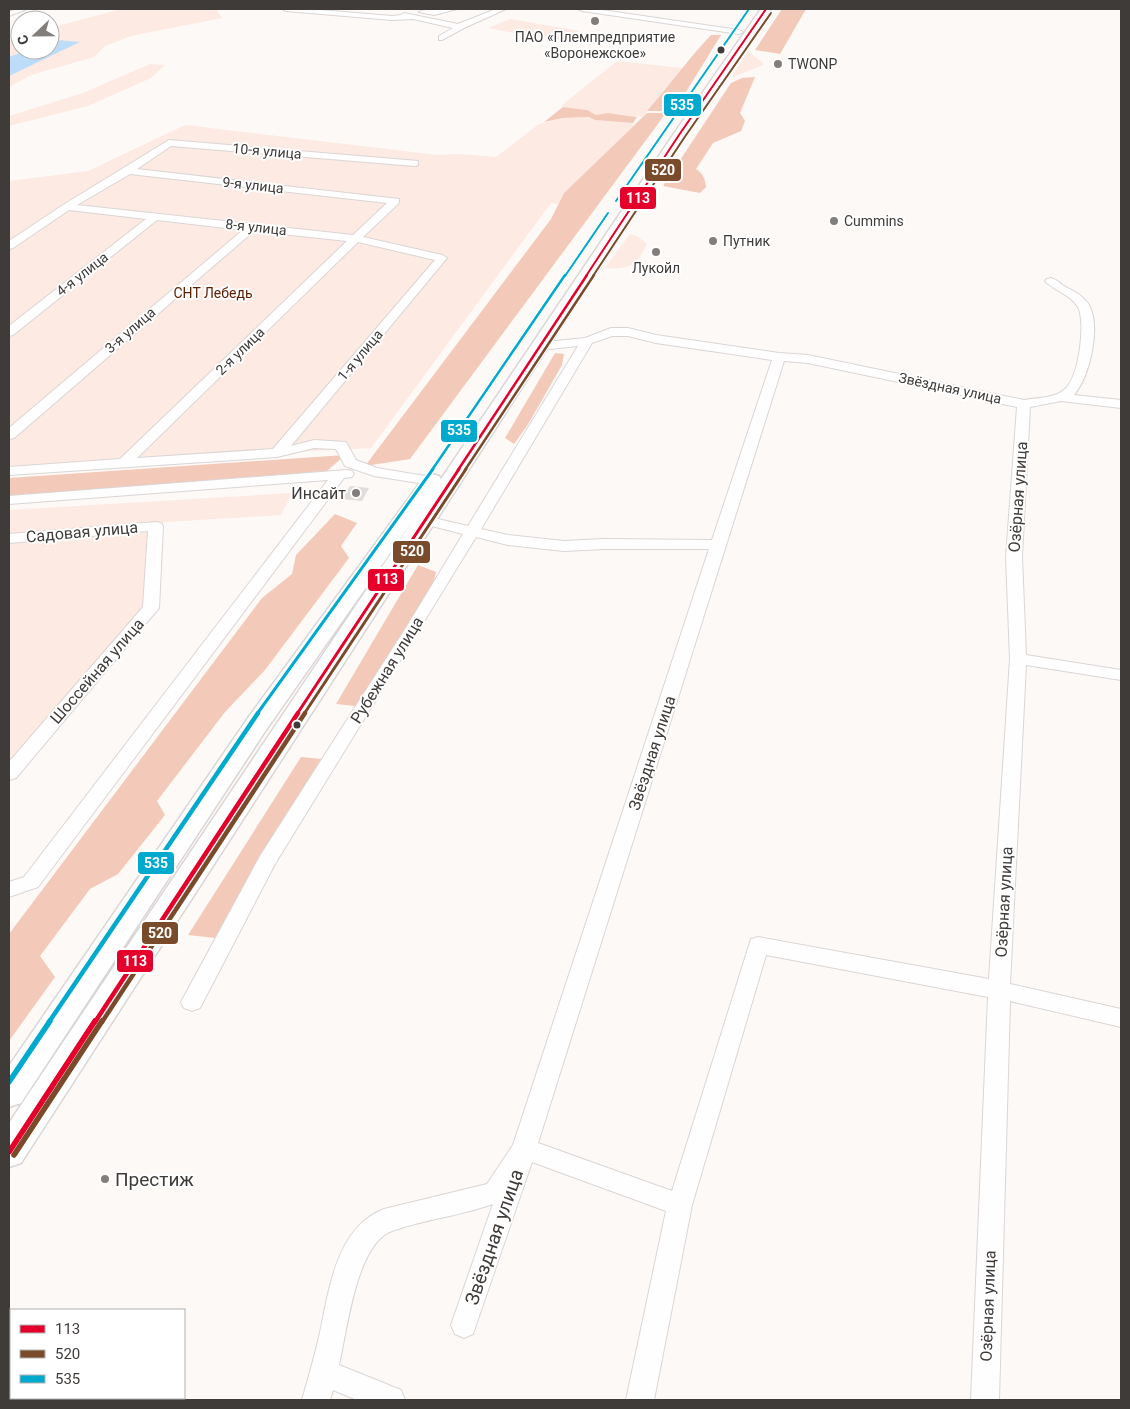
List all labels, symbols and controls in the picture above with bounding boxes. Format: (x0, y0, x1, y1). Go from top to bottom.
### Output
north arrow (10, 10, 60, 60)
marker: ПАО «Племпредприятие «Воронежское» (589, 15, 601, 27)
place label: ПАО «Племпредприятие «Воронежское» (515, 29, 675, 61)
text: С (14, 33, 32, 47)
unlabelled marker (716, 45, 726, 55)
place label: TWONP (788, 56, 837, 72)
marker: TWONP (772, 58, 784, 70)
line badge: 535 (663, 93, 702, 117)
text: 535 (670, 97, 694, 113)
street label: 10-я улица (232, 140, 302, 162)
line badge: 520 (644, 158, 682, 182)
text: 520 (651, 162, 675, 178)
street label: 9-я улица (222, 174, 284, 196)
line badge: 113 (619, 186, 657, 210)
text: 113 (626, 190, 650, 206)
place label: Cummins (844, 213, 904, 229)
marker: Cummins (828, 215, 840, 227)
street label: 8-я улица (225, 216, 287, 238)
place label: Путник (723, 233, 770, 249)
marker: Путник (707, 235, 719, 247)
marker: Лукойл (650, 246, 662, 258)
street label: 4-я улица (53, 249, 111, 299)
place label: Лукойл (632, 260, 680, 276)
park label: СНТ Лебедь (173, 285, 253, 301)
street label: 3-я улица (102, 304, 158, 356)
street label: 2-я улица (212, 324, 268, 378)
street label: 1-я улица (334, 326, 386, 384)
street label: Звёздная улица (897, 369, 1003, 407)
line badge: 535 (440, 419, 478, 443)
text: 535 (447, 422, 471, 438)
street label: Озёрная улица (1005, 441, 1031, 553)
place label: Инсайт (291, 484, 346, 503)
marker: Инсайт (350, 487, 362, 499)
street label: Садовая улица (25, 518, 139, 546)
line badge: 520 (392, 540, 431, 564)
text: 520 (400, 543, 424, 559)
line badge: 113 (367, 568, 405, 592)
text: 113 (374, 571, 398, 587)
street label: Рубежная улица (347, 613, 427, 727)
street label: Шоссейная улица (46, 614, 148, 728)
street label: Звёздная улица (624, 693, 680, 813)
unlabelled marker (292, 720, 302, 730)
street label: Озёрная улица (992, 846, 1016, 958)
line badge: 535 (137, 851, 175, 875)
text: 535 (144, 855, 168, 871)
line badge: 520 (141, 921, 179, 945)
text: 520 (148, 925, 172, 941)
line badge: 113 (116, 949, 154, 973)
text: 113 (123, 953, 147, 969)
street label: Звёздная улица (460, 1166, 528, 1308)
place label: Престиж (115, 1168, 194, 1191)
marker: Престиж (99, 1173, 111, 1185)
street label: Озёрная улица (977, 1250, 999, 1362)
legend (10, 1309, 185, 1399)
text: 113 (55, 1320, 80, 1338)
text: 520 (55, 1345, 80, 1363)
text: 535 (55, 1370, 80, 1388)

